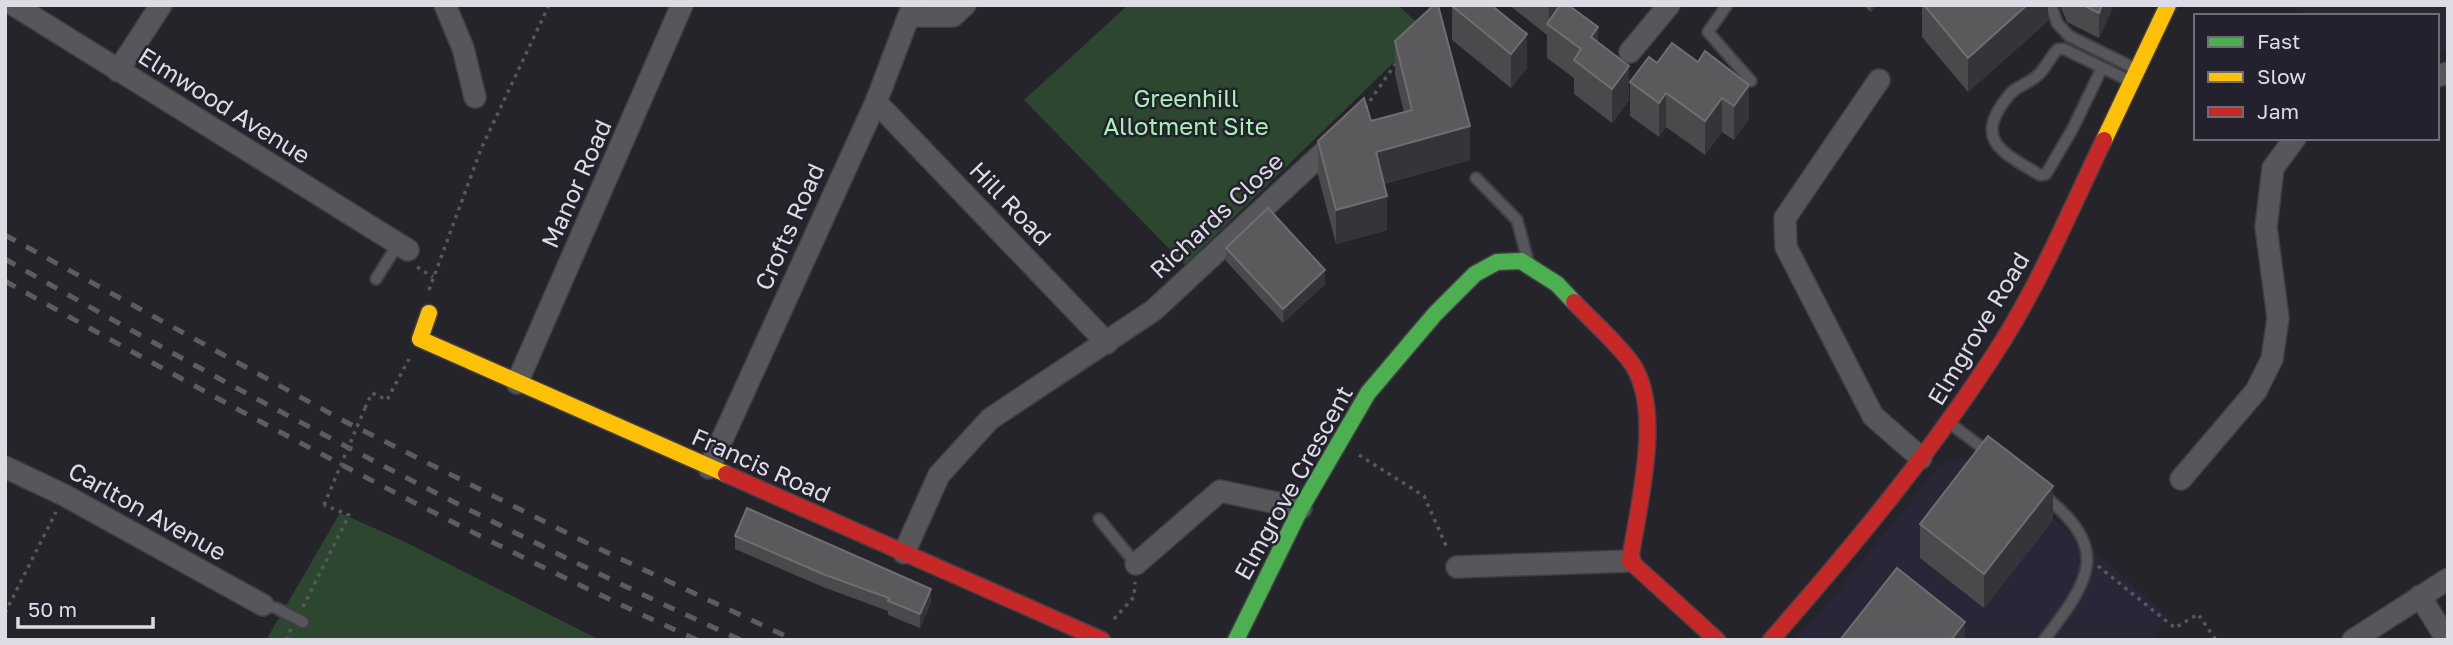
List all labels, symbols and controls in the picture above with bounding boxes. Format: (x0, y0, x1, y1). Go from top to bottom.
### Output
legend (2194, 14, 2439, 140)
text: Fast (2257, 28, 2300, 54)
street label: Elmwood Avenue (134, 40, 316, 169)
text: Slow (2257, 63, 2306, 89)
park label: Greenhill Allotment Site (1103, 83, 1269, 140)
text: Jam (2257, 98, 2299, 124)
street label: Manor Road (534, 115, 617, 252)
street label: Richards Close (1143, 146, 1289, 284)
street label: Hill Road (964, 155, 1058, 251)
street label: Crofts Road (748, 158, 829, 294)
street label: Elmgrove Road (1921, 247, 2035, 410)
street label: Elmgrove Crescent (1227, 380, 1358, 584)
street label: Francis Road (688, 421, 835, 508)
street label: Carlton Avenue (64, 455, 232, 566)
scale bar (18, 586, 152, 630)
text: 50 m (28, 596, 77, 622)

